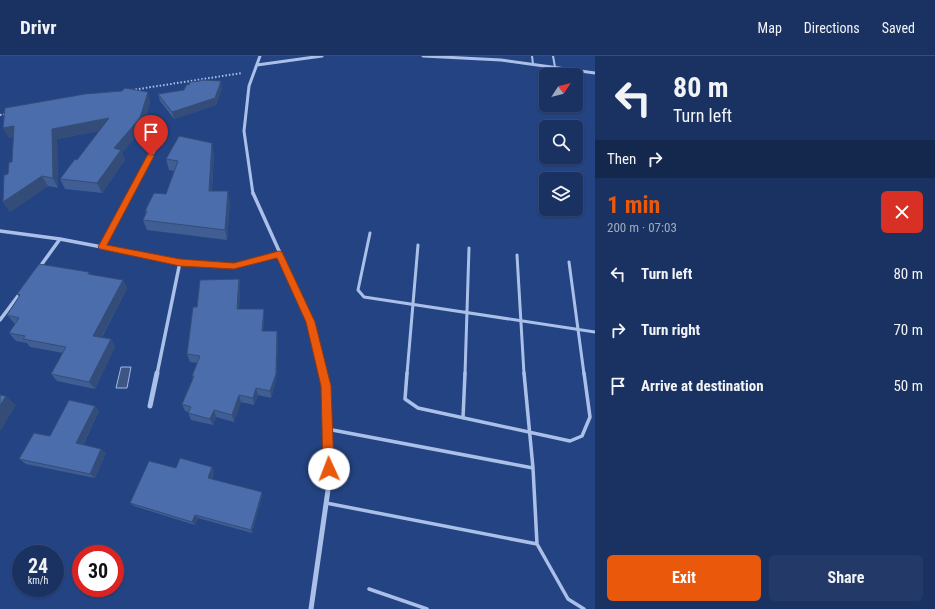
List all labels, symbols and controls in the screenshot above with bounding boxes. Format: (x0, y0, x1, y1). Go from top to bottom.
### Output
text: Drivr (20, 16, 57, 39)
text: Map (758, 20, 782, 36)
text: Directions (804, 20, 860, 36)
text: Saved (882, 20, 915, 36)
north arrow (539, 68, 583, 112)
map controls (539, 68, 583, 216)
text: 80 m (673, 71, 729, 104)
icon: left (607, 72, 659, 124)
text: Turn left (673, 105, 732, 126)
pin (134, 115, 168, 156)
button: search (539, 120, 583, 164)
icon: arrive (140, 121, 162, 143)
icon: right (644, 148, 666, 170)
text: Then (607, 150, 636, 168)
button: layers (539, 172, 583, 216)
text: 1 min (607, 191, 660, 219)
button: close (881, 191, 923, 233)
text: 200 m · 07:03 (607, 220, 677, 235)
icon: left (607, 263, 629, 285)
text: Turn left (641, 265, 692, 283)
text: 80 m (893, 265, 923, 283)
icon: right (607, 319, 629, 341)
text: Turn right (641, 321, 700, 339)
text: 70 m (893, 321, 923, 339)
icon: arrive (607, 375, 629, 397)
text: Arrive at destination (641, 377, 764, 395)
text: 50 m (893, 377, 923, 395)
position arrow (308, 448, 350, 490)
speed limit sign: 30 (72, 545, 124, 597)
text: 24 (28, 554, 48, 578)
button: Exit (607, 555, 761, 601)
button: Share (769, 555, 923, 601)
text: km/h (28, 575, 48, 586)

